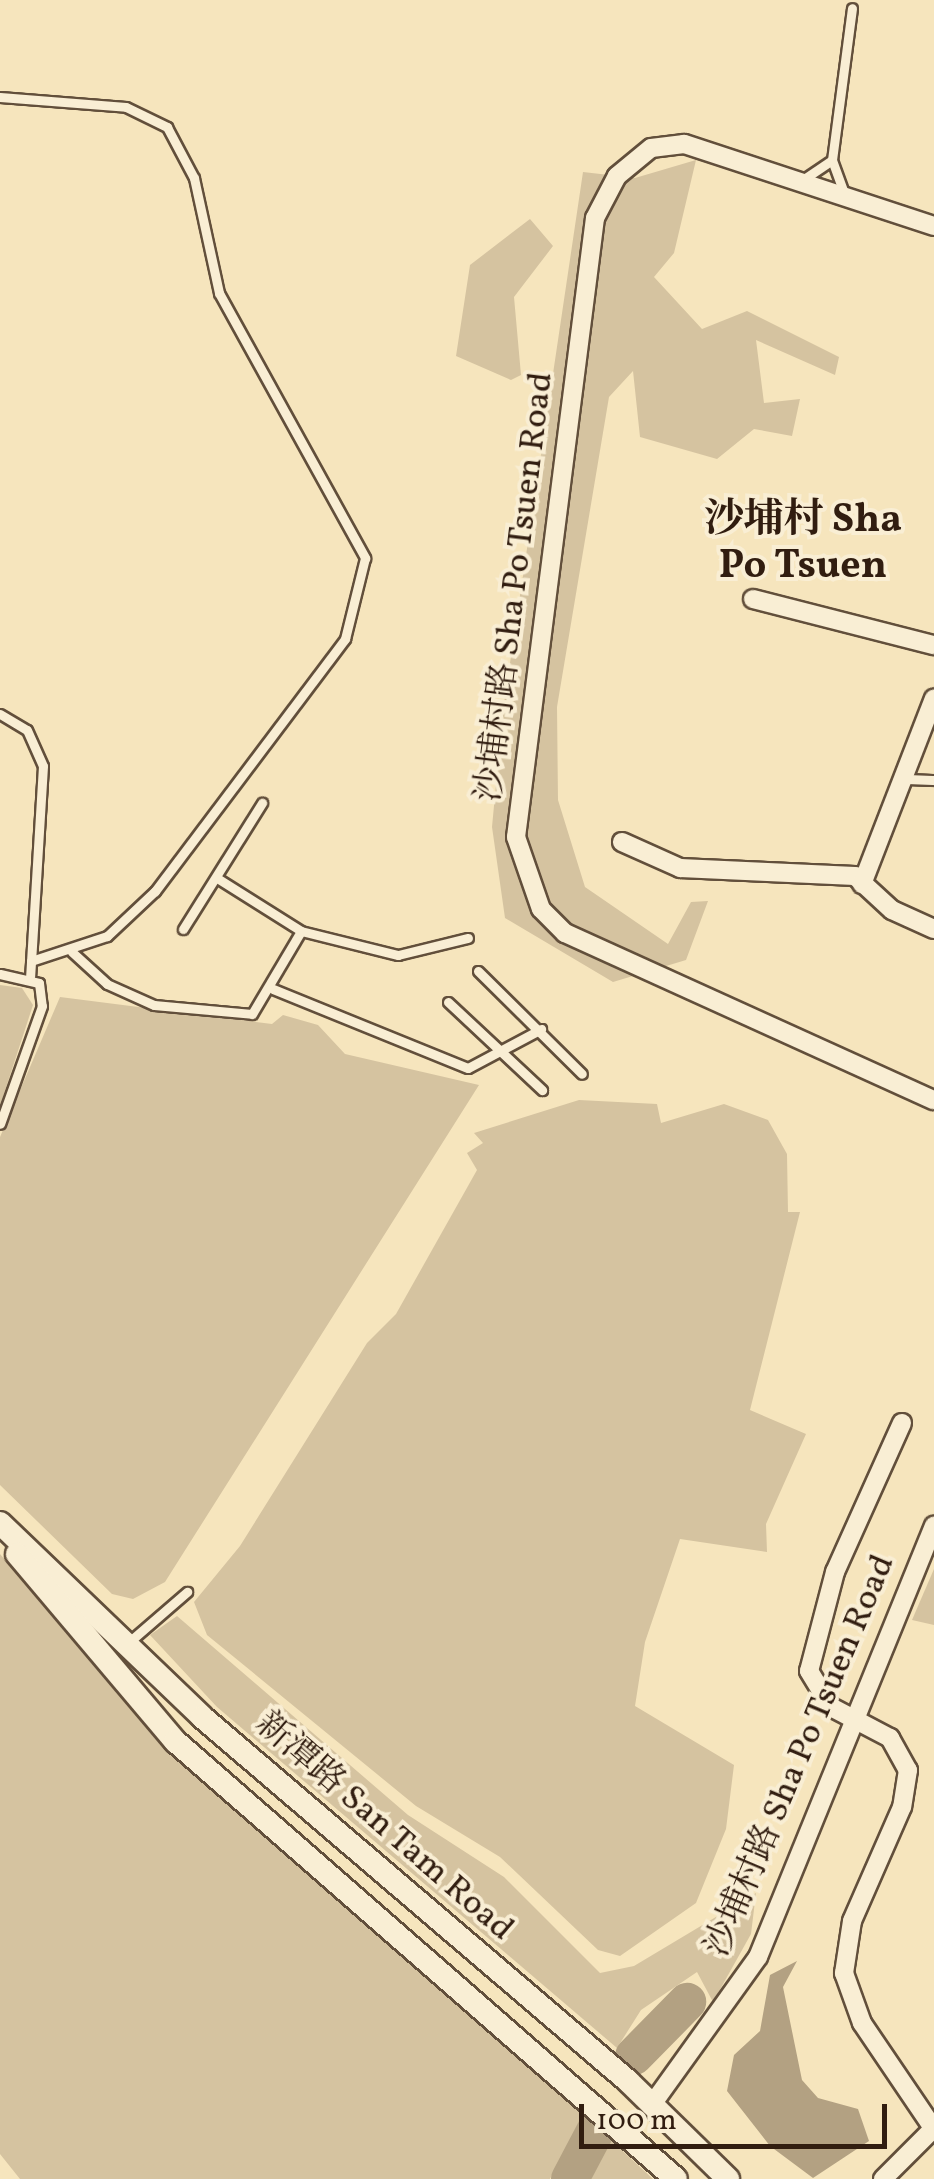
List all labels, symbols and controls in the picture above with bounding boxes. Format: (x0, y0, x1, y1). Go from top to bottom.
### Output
street label: 沙埔村路 Sha Po Tsuen Road (469, 369, 563, 805)
district label: 沙埔村 Sha Po Tsuen (704, 497, 902, 591)
street label: 沙埔村路 Sha Po Tsuen Road (697, 1548, 905, 1964)
street label: 新潭路 San Tam Road (246, 1703, 522, 1951)
scale bar (584, 2084, 892, 2146)
text: 100 m (596, 2100, 677, 2142)

